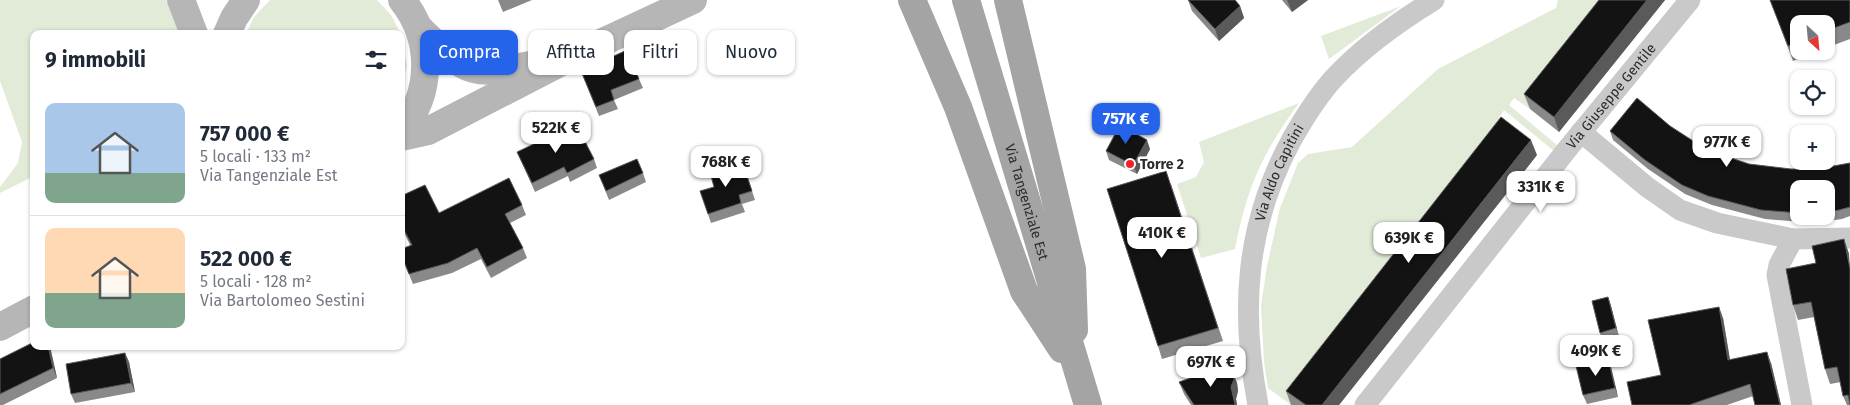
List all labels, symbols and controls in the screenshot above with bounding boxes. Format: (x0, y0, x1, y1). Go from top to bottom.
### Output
north arrow (1790, 15, 1835, 60)
map controls (1790, 15, 1835, 225)
chip: Compra (420, 30, 518, 75)
chip: Affitta (528, 30, 614, 75)
chip: Filtri (624, 30, 697, 75)
chip: Nuovo (707, 30, 795, 75)
street label: Via Giuseppe Gentile (1563, 40, 1660, 153)
icon: filters (362, 46, 390, 74)
text: 9 immobili (45, 47, 146, 73)
button: locate (1790, 70, 1835, 115)
pin: 757K € (1085, 102, 1167, 145)
text: 757K € (1103, 109, 1149, 128)
pin: 522K € (515, 112, 597, 154)
text: 522K € (532, 118, 580, 137)
text: 757 000 € (200, 121, 289, 147)
street label: Via Aldo Capitini (1252, 121, 1308, 223)
icon: home (85, 123, 145, 183)
button: + (1790, 125, 1835, 170)
pin: 977K € (1686, 126, 1768, 168)
text: 977K € (1703, 132, 1751, 151)
street label: Via Tangenziale Est (1001, 142, 1052, 263)
pin: 768K € (685, 146, 767, 188)
text: 5 locali · 133 m² (200, 147, 311, 166)
text: 768K € (702, 152, 750, 171)
place label: Torre 2 (1140, 156, 1184, 173)
marker: Torre 2 (1124, 158, 1136, 170)
text: Via Tangenziale Est (200, 166, 337, 185)
pin: 331K € (1500, 170, 1582, 213)
text: 331K € (1517, 177, 1565, 196)
button: − (1790, 180, 1835, 225)
pin: 410K € (1121, 216, 1203, 259)
pin: 639K € (1368, 222, 1450, 264)
text: 410K € (1138, 223, 1186, 242)
text: 639K € (1384, 228, 1434, 247)
text: 522 000 € (200, 246, 292, 272)
icon: home (85, 248, 145, 308)
text: 5 locali · 128 m² (200, 272, 312, 291)
text: Via Bartolomeo Sestini (200, 291, 365, 310)
pin: 409K € (1555, 334, 1637, 377)
text: 409K € (1571, 341, 1621, 360)
pin: 697K € (1170, 346, 1252, 388)
text: 697K € (1187, 352, 1235, 371)

